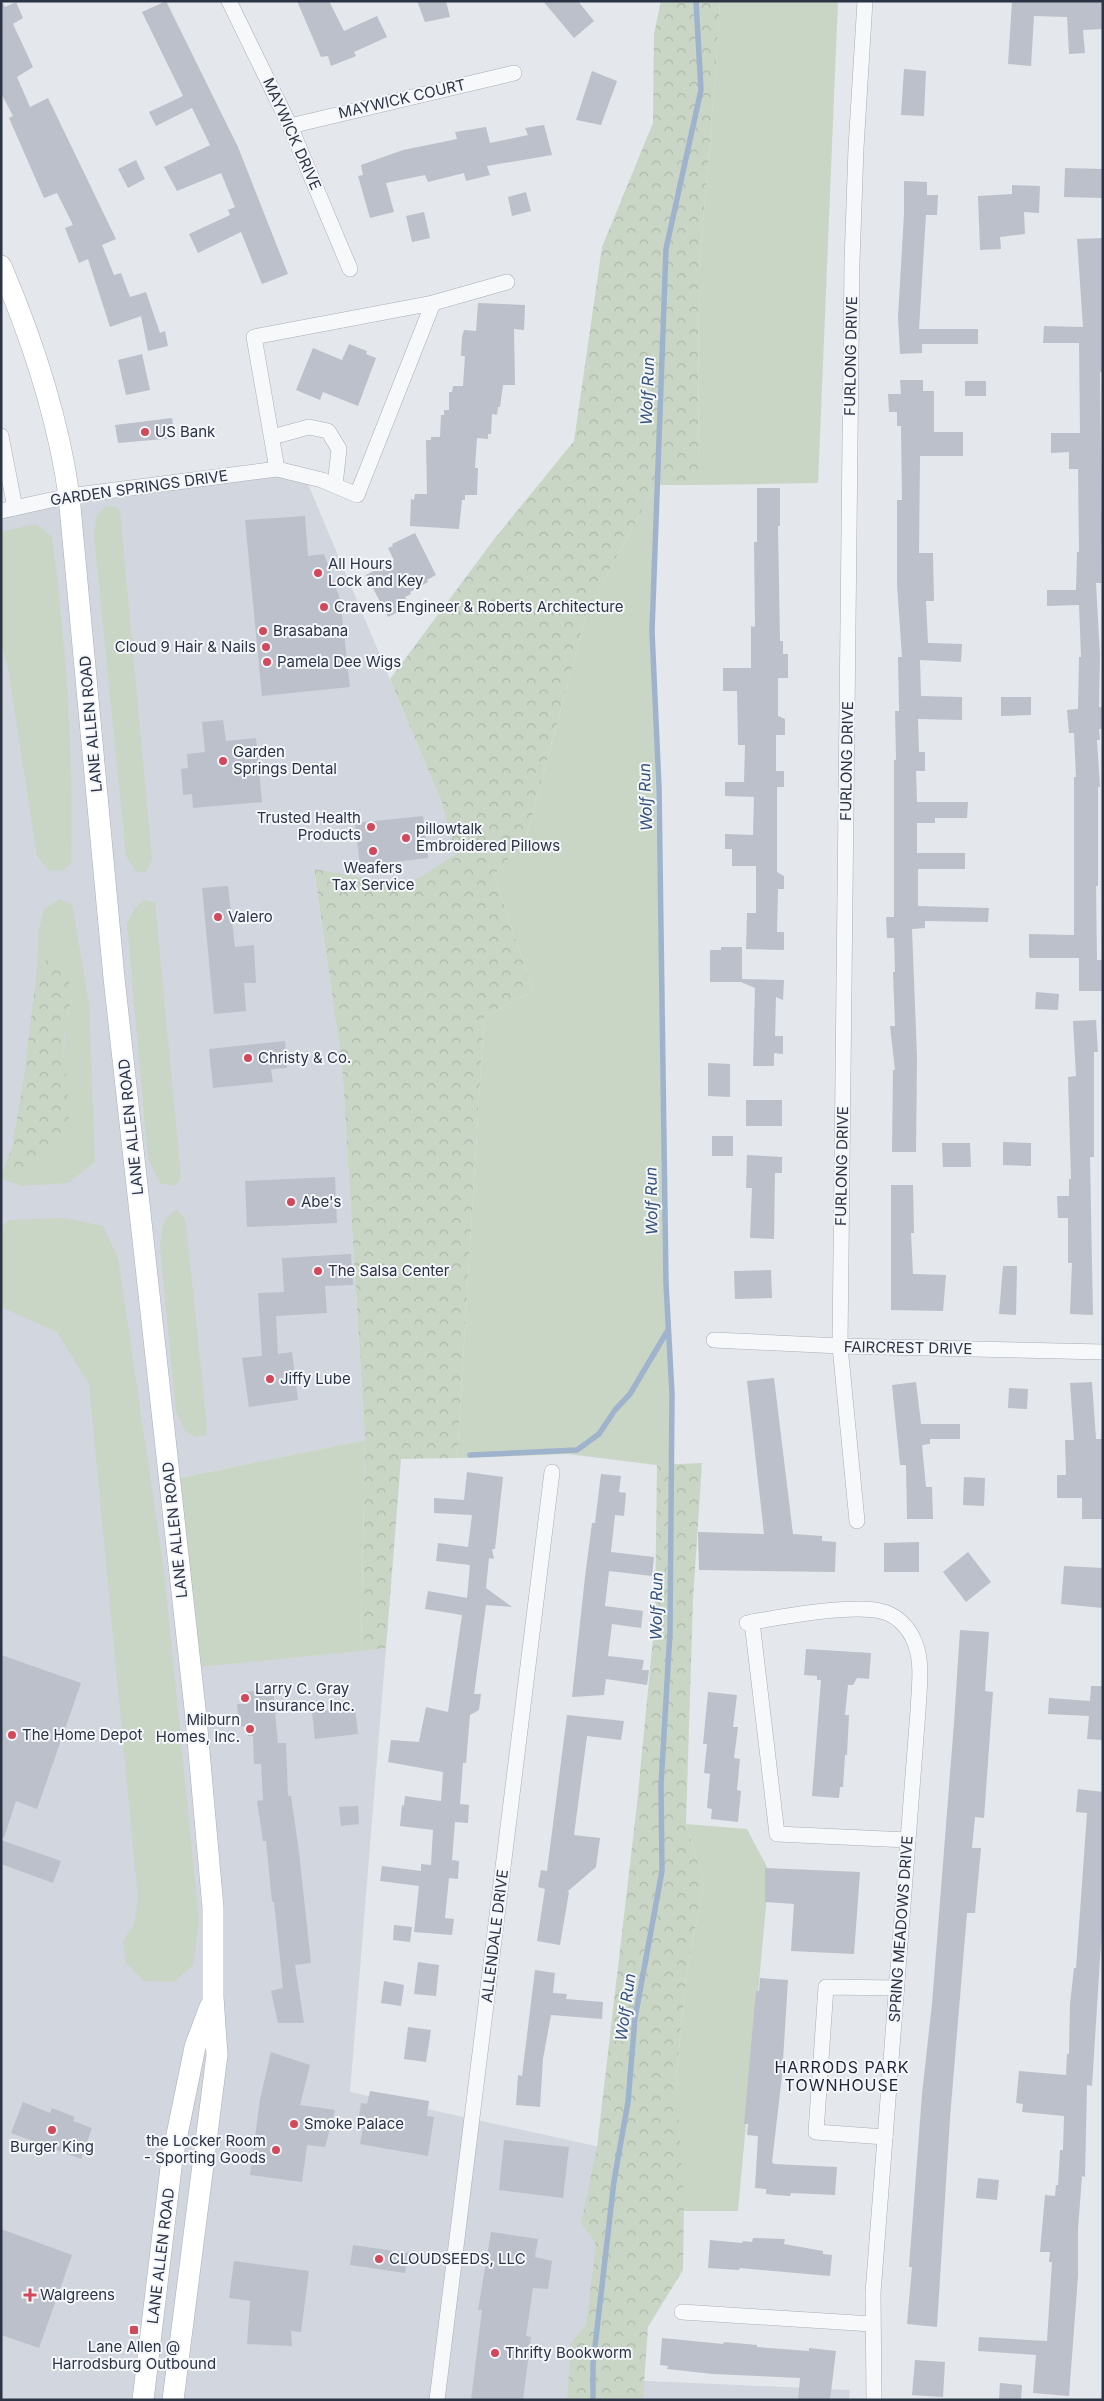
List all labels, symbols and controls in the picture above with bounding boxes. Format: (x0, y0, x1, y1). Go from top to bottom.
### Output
street label: MAYWICK DRIVE (259, 75, 326, 193)
street label: MAYWICK COURT (336, 75, 467, 122)
street label: FURLONG DRIVE (840, 296, 861, 416)
water label: Wolf Run (636, 357, 658, 425)
place label: US Bank (155, 422, 216, 441)
marker: US Bank (139, 426, 151, 438)
street label: GARDEN SPRINGS DRIVE (49, 466, 229, 509)
place label: All Hours Lock and Key (328, 554, 424, 590)
marker: All Hours Lock and Key (312, 567, 324, 579)
place label: Cravens Engineer & Roberts Architecture (334, 597, 623, 616)
marker: Cravens Engineer & Roberts Architecture (318, 601, 330, 613)
place label: Brasabana (273, 621, 348, 640)
marker: Brasabana (257, 625, 269, 637)
place label: Cloud 9 Hair & Nails (115, 637, 256, 656)
marker: Cloud 9 Hair & Nails (260, 641, 272, 653)
place label: Pamela Dee Wigs (277, 652, 401, 671)
street label: LANE ALLEN ROAD (75, 655, 106, 793)
marker: Pamela Dee Wigs (261, 656, 273, 668)
street label: FURLONG DRIVE (836, 701, 857, 821)
place label: Garden Springs Dental (233, 742, 337, 778)
marker: Garden Springs Dental (217, 755, 229, 767)
water label: Wolf Run (634, 763, 656, 831)
place label: Trusted Health Products (257, 808, 361, 844)
place label: pillowtalk Embroidered Pillows (416, 819, 560, 855)
marker: Trusted Health Products (365, 821, 377, 833)
marker: pillowtalk Embroidered Pillows (400, 832, 412, 844)
marker: Weafers Tax Service (367, 845, 379, 857)
place label: Weafers Tax Service (331, 858, 415, 894)
place label: Valero (228, 907, 273, 926)
marker: Valero (212, 911, 224, 923)
place label: Christy & Co. (258, 1048, 351, 1067)
marker: Christy & Co. (242, 1052, 254, 1064)
street label: LANE ALLEN ROAD (114, 1058, 147, 1196)
street label: FURLONG DRIVE (831, 1106, 852, 1226)
water label: Wolf Run (640, 1167, 662, 1235)
place label: Abe's (301, 1192, 342, 1211)
marker: Abe's (285, 1196, 297, 1208)
place label: The Salsa Center (328, 1261, 450, 1280)
marker: The Salsa Center (312, 1265, 324, 1277)
street label: FAIRCREST DRIVE (844, 1337, 972, 1358)
place label: Jiffy Lube (280, 1369, 351, 1388)
marker: Jiffy Lube (264, 1373, 276, 1385)
street label: LANE ALLEN ROAD (158, 1461, 191, 1599)
water label: Wolf Run (645, 1572, 667, 1640)
place label: Larry C. Gray Insurance Inc. (255, 1679, 355, 1715)
marker: Larry C. Gray Insurance Inc. (239, 1692, 251, 1704)
place label: Milburn Homes, Inc. (156, 1710, 240, 1746)
marker: Milburn Homes, Inc. (244, 1723, 256, 1735)
place label: The Home Depot (22, 1725, 143, 1744)
marker: The Home Depot (6, 1729, 18, 1741)
street label: SPRING MEADOWS DRIVE (884, 1835, 917, 2023)
street label: ALLENDALE DRIVE (477, 1868, 512, 2004)
water label: Wolf Run (610, 1972, 640, 2042)
district label: HARRODS PARK TOWNHOUSE (774, 2057, 910, 2095)
place label: Smoke Palace (304, 2114, 404, 2133)
marker: Smoke Palace (288, 2118, 300, 2130)
marker: Burger King (46, 2124, 58, 2136)
place label: the Locker Room - Sporting Goods (144, 2131, 266, 2167)
place label: Burger King (10, 2137, 94, 2156)
marker: the Locker Room - Sporting Goods (270, 2144, 282, 2156)
street label: LANE ALLEN ROAD (143, 2187, 178, 2325)
place label: CLOUDSEEDS, LLC (389, 2249, 526, 2268)
marker: CLOUDSEEDS, LLC (373, 2253, 385, 2265)
place label: Walgreens (40, 2285, 115, 2304)
marker: Walgreens (24, 2289, 36, 2301)
marker: Lane Allen @ Harrodsburg Outbound (128, 2324, 140, 2336)
place label: Lane Allen @ Harrodsburg Outbound (52, 2337, 216, 2373)
place label: Thrifty Bookworm (505, 2343, 632, 2362)
marker: Thrifty Bookworm (489, 2347, 501, 2359)

